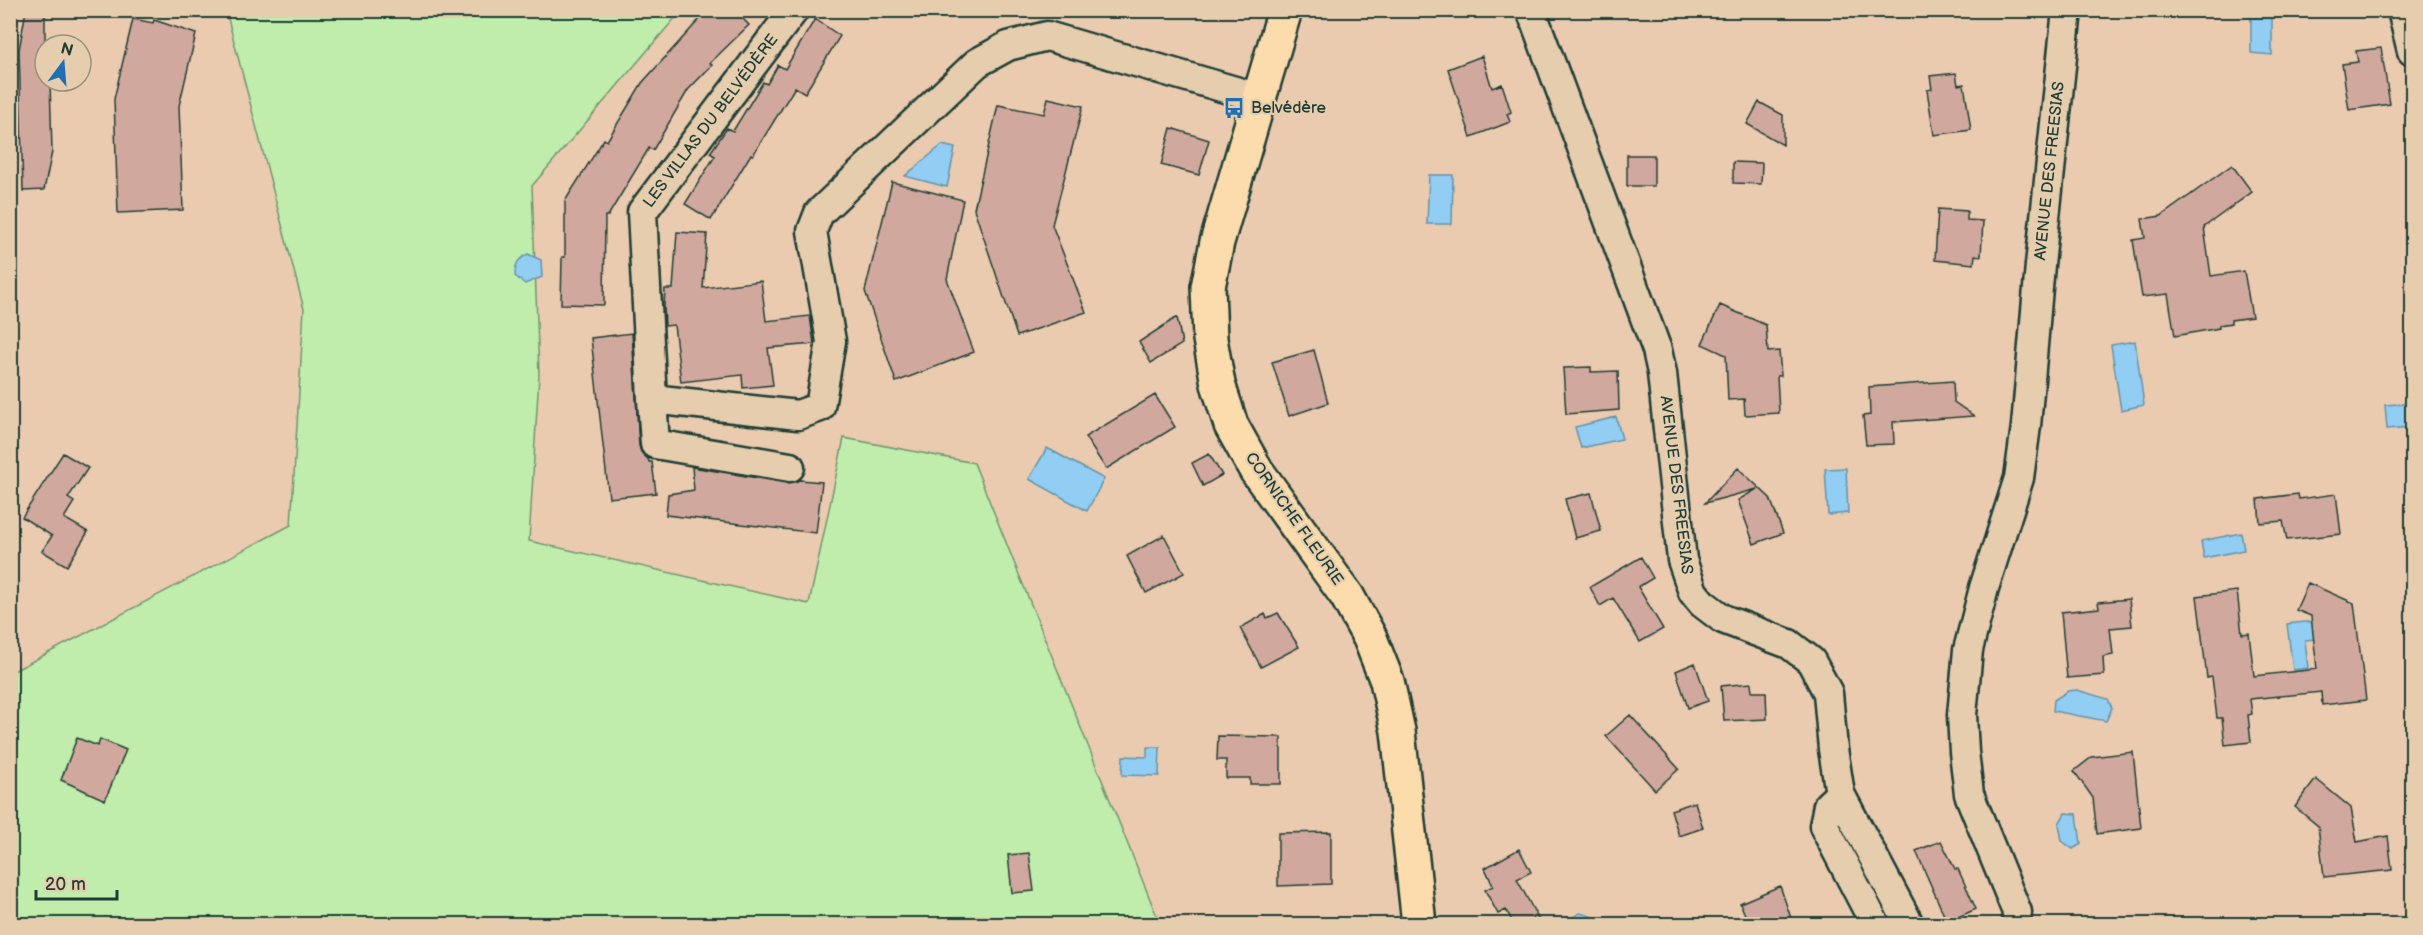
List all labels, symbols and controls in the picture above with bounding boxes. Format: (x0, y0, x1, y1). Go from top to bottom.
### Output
street label: LES VILLAS DU BELVÉDÈRE (638, 29, 782, 211)
north arrow (33, 33, 93, 93)
text: N (58, 39, 75, 61)
street label: AVENUE DES FREESIAS (2031, 81, 2069, 261)
bus stop icon: Belvédère (1222, 96, 1246, 120)
place label: Belvédère (1251, 99, 1326, 118)
street label: AVENUE DES FREESIAS (1656, 395, 1696, 575)
street label: CORNICHE FLEURIE (1241, 449, 1347, 589)
scale bar (36, 863, 117, 901)
text: 20 m (45, 874, 86, 895)

